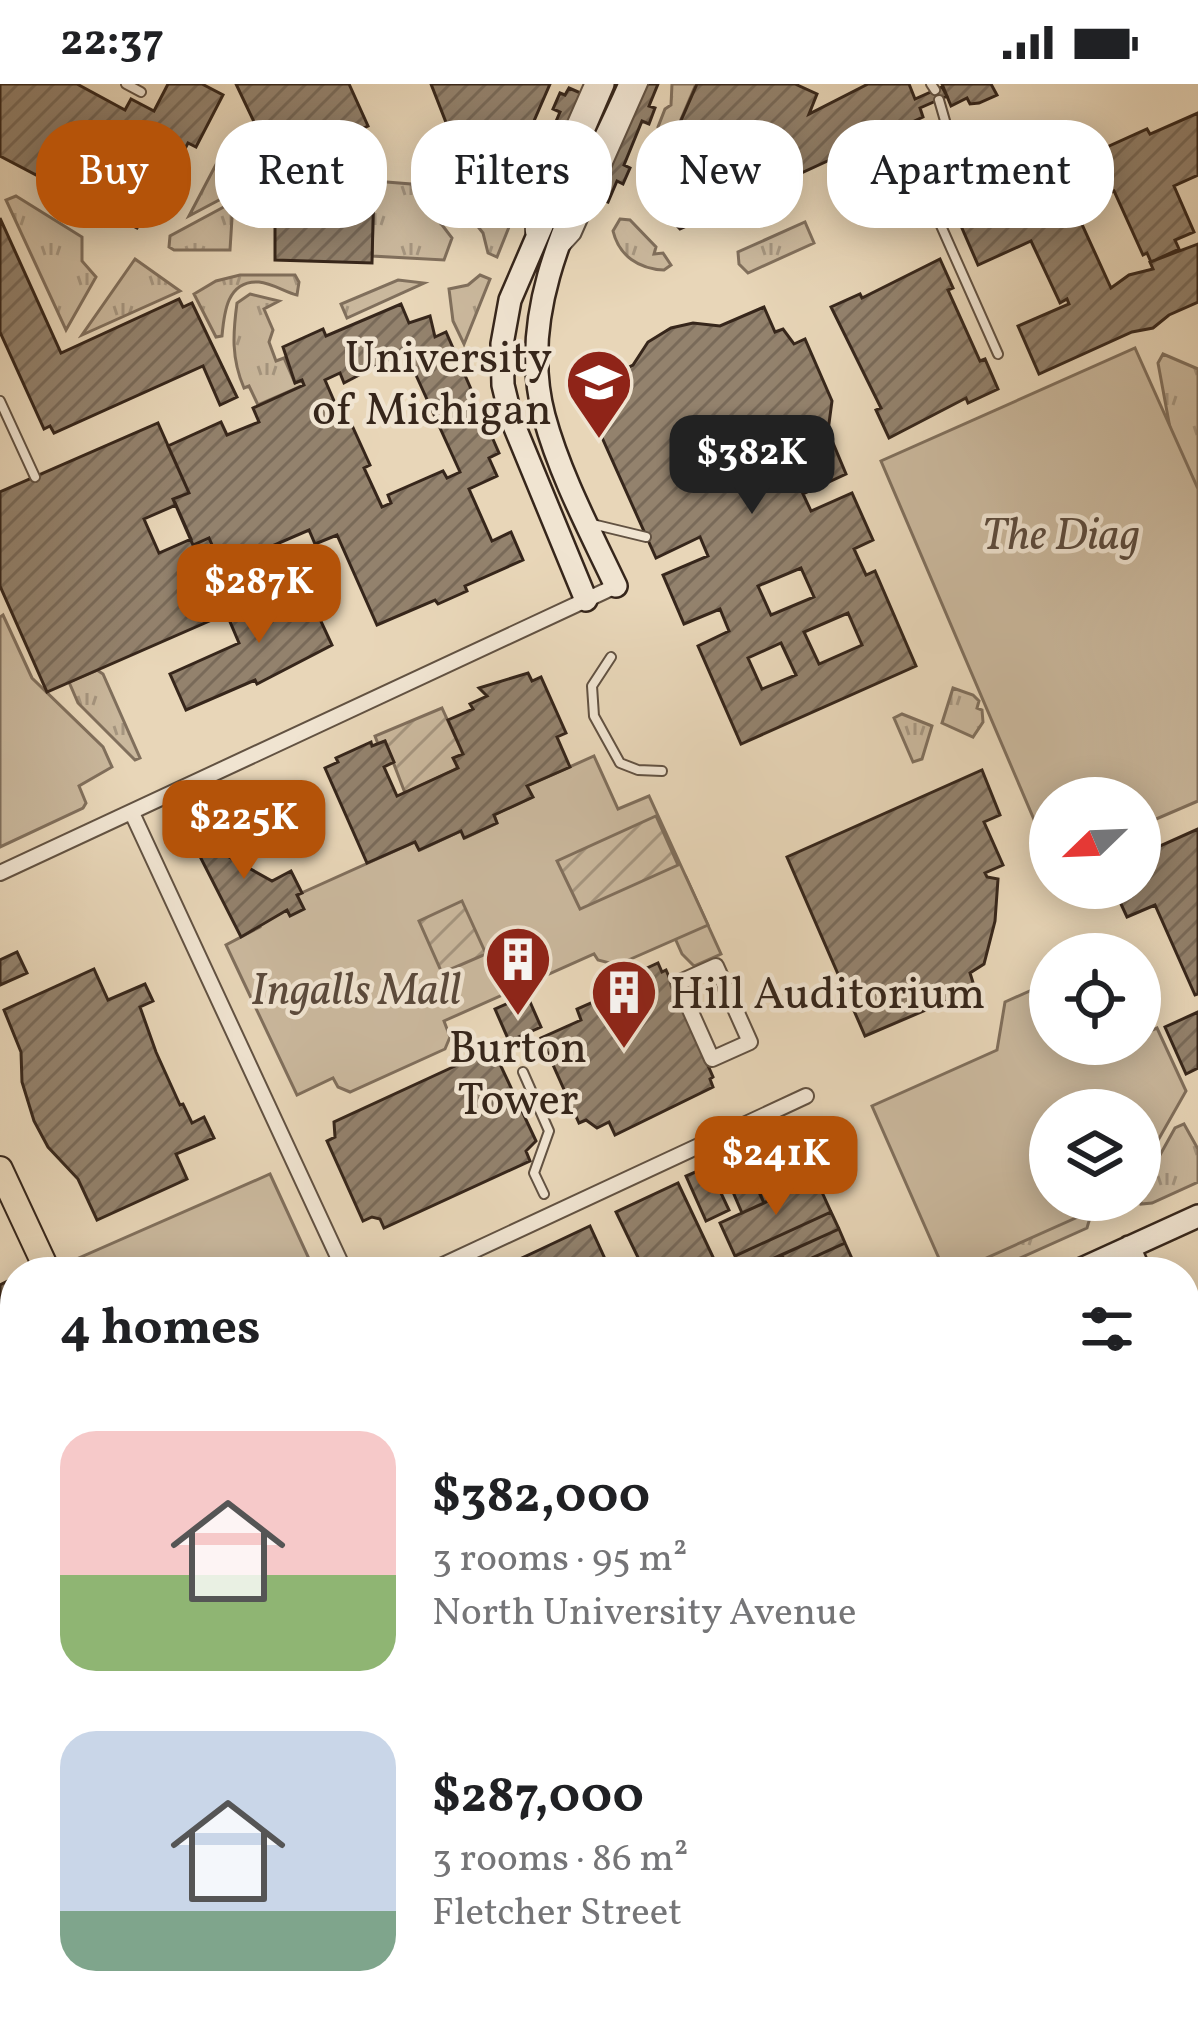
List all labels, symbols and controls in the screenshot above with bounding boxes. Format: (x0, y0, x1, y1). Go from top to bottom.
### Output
text: 22:37 (60, 11, 164, 74)
chip: Buy (36, 120, 191, 228)
chip: Rent (215, 120, 387, 228)
chip: Filters (411, 120, 612, 228)
chip: New (636, 120, 803, 228)
chip: Apartment (827, 120, 1114, 228)
place label: University of Michigan (312, 329, 552, 444)
school or university icon: University of Michigan (564, 347, 634, 441)
pin: $382K (668, 415, 836, 517)
text: $382K (696, 427, 808, 481)
park label: The Diag (982, 506, 1140, 569)
pin: $287K (175, 544, 343, 646)
text: $287K (204, 556, 314, 610)
north arrow (1029, 777, 1161, 909)
map controls (1029, 777, 1161, 1221)
pin: $225K (160, 780, 328, 882)
text: $225K (189, 792, 299, 846)
building icon: Burton Tower (483, 924, 553, 1018)
button: locate (1029, 933, 1161, 1065)
building icon: Hill Auditorium (589, 957, 659, 1051)
park label: Ingalls Mall (251, 961, 461, 1024)
place label: Hill Auditorium (670, 965, 985, 1028)
place label: Burton Tower (449, 1019, 587, 1134)
button: layers (1029, 1089, 1161, 1221)
pin: $241K (692, 1116, 860, 1218)
text: $241K (721, 1128, 831, 1182)
text: 4 homes (60, 1294, 261, 1365)
icon: filters (1074, 1296, 1140, 1362)
text: $382,000 (432, 1462, 650, 1533)
icon: home (156, 1479, 300, 1623)
text: 3 rooms · 95 m² (432, 1533, 687, 1587)
text: North University Avenue (432, 1587, 857, 1641)
text: $287,000 (432, 1762, 644, 1833)
icon: home (156, 1779, 300, 1923)
text: 3 rooms · 86 m² (432, 1833, 688, 1887)
text: Fletcher Street (432, 1887, 682, 1941)

